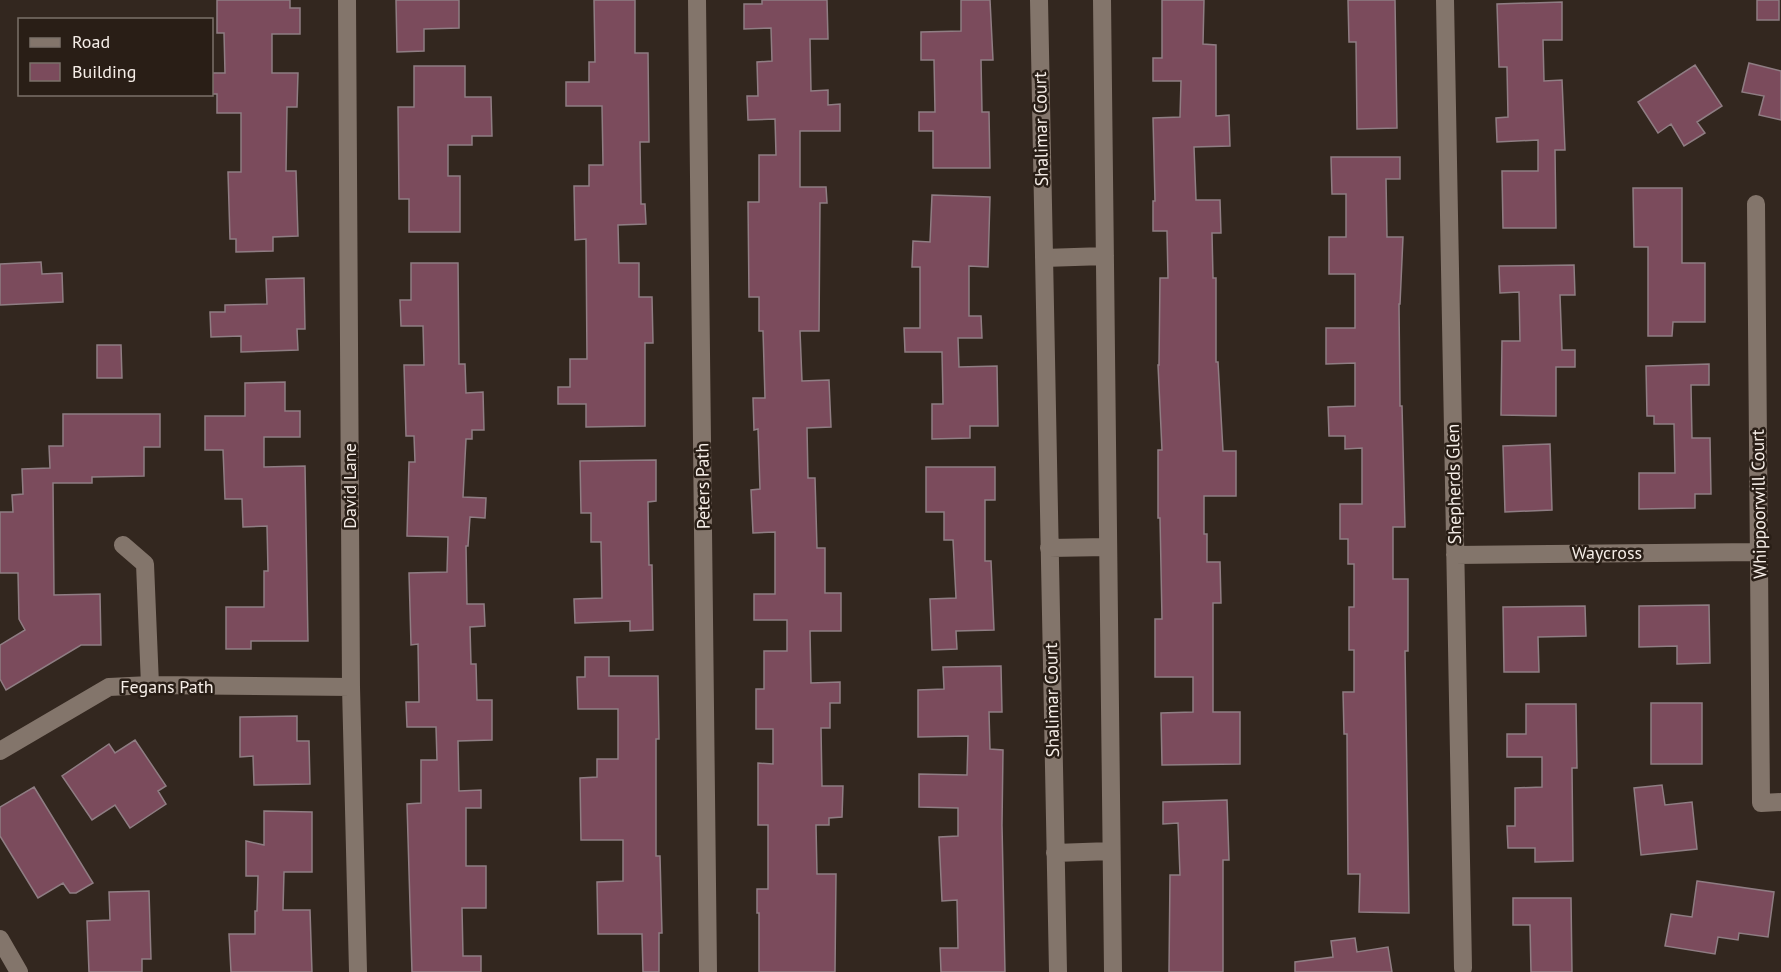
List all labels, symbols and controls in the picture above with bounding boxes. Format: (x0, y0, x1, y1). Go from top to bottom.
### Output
legend (18, 18, 213, 96)
text: Road (72, 30, 110, 53)
text: Building (72, 60, 136, 83)
street label: Shalimar Court (1028, 71, 1053, 187)
street label: Shepherds Glen (1441, 423, 1466, 545)
street label: Whippoorwill Court (1746, 429, 1771, 579)
street label: David Lane (338, 443, 361, 529)
street label: Peters Path (690, 443, 715, 529)
street label: Waycross (1572, 541, 1642, 564)
street label: Shalimar Court (1039, 642, 1064, 758)
street label: Fegans Path (120, 675, 214, 698)

